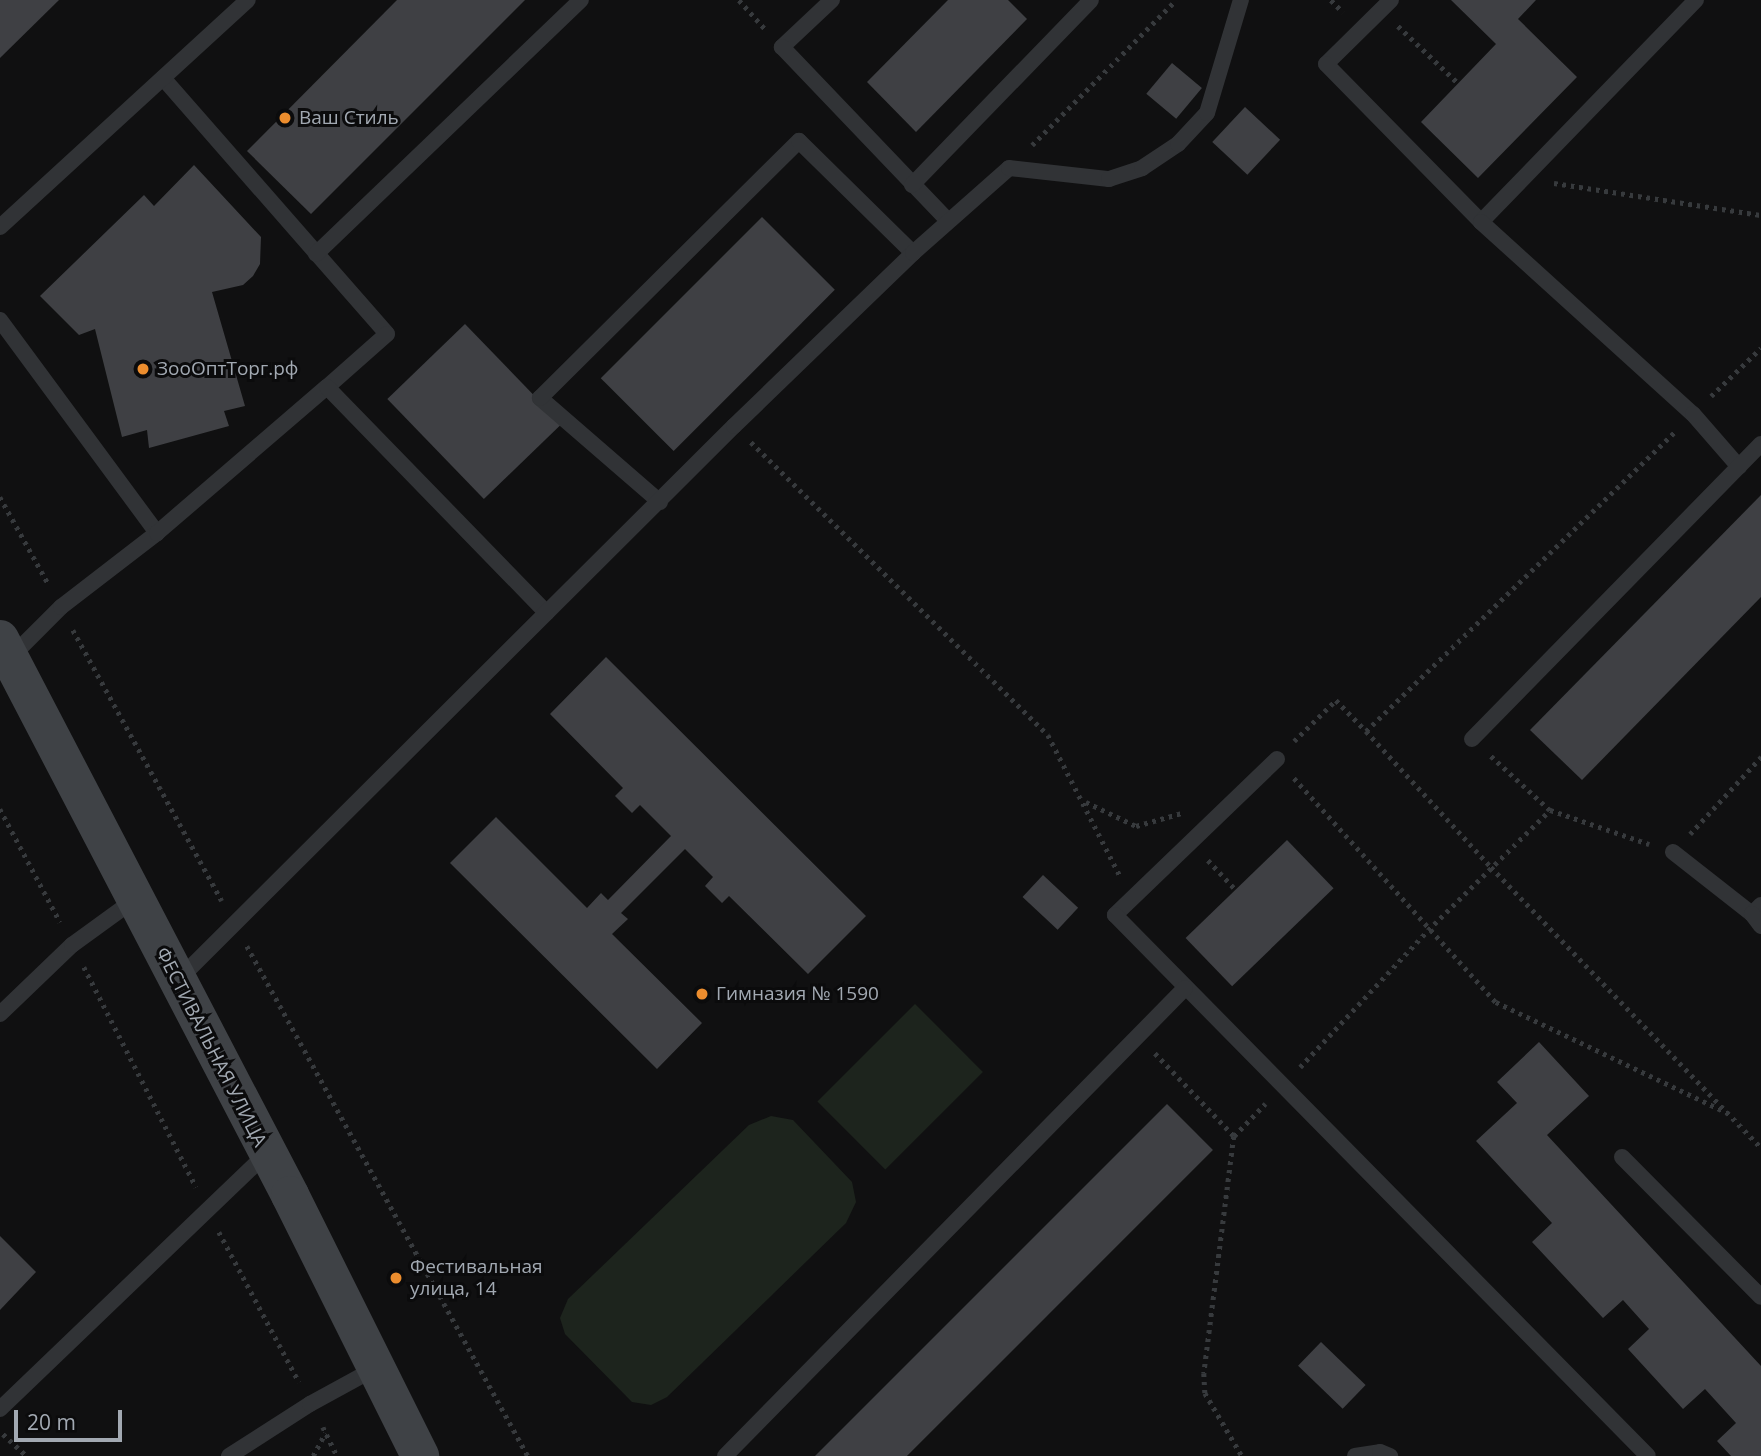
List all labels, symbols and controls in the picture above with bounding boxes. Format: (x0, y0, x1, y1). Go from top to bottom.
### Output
place label: Ваш Стиль (299, 107, 399, 129)
marker: Ваш Стиль (277, 110, 293, 126)
place label: ЗооОптТорг.рф (157, 358, 298, 380)
marker: ЗооОптТорг.рф (135, 361, 151, 377)
street label: ФЕСТИВАЛЬНАЯ УЛИЦА (151, 943, 271, 1151)
place label: Гимназия № 1590 (716, 983, 879, 1005)
marker: Гимназия № 1590 (694, 986, 710, 1002)
place label: Фестивальная улица, 14 (410, 1256, 543, 1300)
marker: Фестивальная улица, 14 (388, 1270, 404, 1286)
scale bar (18, 1396, 126, 1440)
text: 20 m (27, 1408, 76, 1436)

